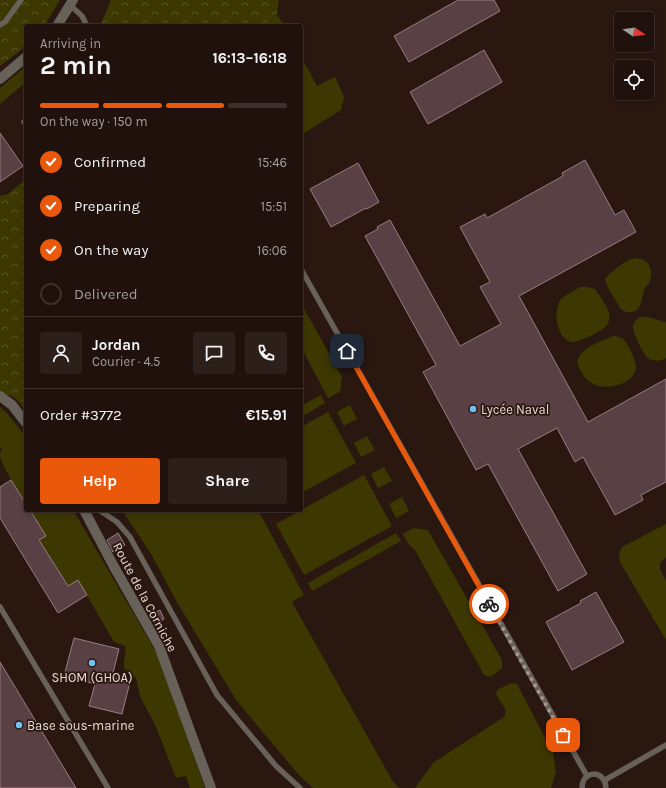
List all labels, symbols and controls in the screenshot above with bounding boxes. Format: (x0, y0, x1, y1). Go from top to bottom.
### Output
north arrow (614, 12, 654, 52)
map controls (614, 12, 654, 100)
text: Arriving in (40, 36, 101, 51)
text: 16:13–16:18 (212, 49, 287, 67)
text: 2 min (40, 50, 112, 81)
button: locate (614, 60, 654, 100)
text: On the way · 150 m (40, 114, 148, 129)
icon: check (40, 151, 62, 173)
text: Confirmed (74, 153, 146, 171)
text: 15:46 (258, 155, 287, 170)
icon: check (40, 195, 62, 217)
text: Preparing (74, 197, 140, 215)
text: 15:51 (261, 199, 287, 214)
icon: check (40, 239, 62, 261)
text: On the way (74, 241, 148, 259)
text: 16:06 (257, 243, 287, 258)
text: Delivered (74, 285, 138, 303)
button: person (40, 332, 82, 374)
button: chat (193, 332, 235, 374)
button: phone (245, 332, 287, 374)
pin (330, 334, 364, 368)
text: Jordan (92, 336, 140, 354)
icon: home (336, 340, 358, 362)
text: Courier · 4.5 (92, 354, 160, 369)
place label: Lycée Naval (481, 402, 549, 417)
marker: Lycée Naval (468, 404, 478, 414)
text: Order #3772 (40, 406, 122, 424)
text: €15.91 (246, 406, 287, 424)
button: Help (40, 458, 160, 504)
button: Share (168, 458, 287, 504)
street label: Route de la Corniche (110, 540, 180, 655)
courier (469, 584, 509, 624)
icon: bike (478, 593, 500, 615)
marker: SHOM (GHOA) (87, 658, 97, 668)
place label: SHOM (GHOA) (51, 670, 133, 685)
place label: Base sous-marine (27, 718, 135, 733)
pin (546, 718, 580, 752)
marker: Base sous-marine (14, 720, 24, 730)
icon: bag (552, 724, 574, 746)

